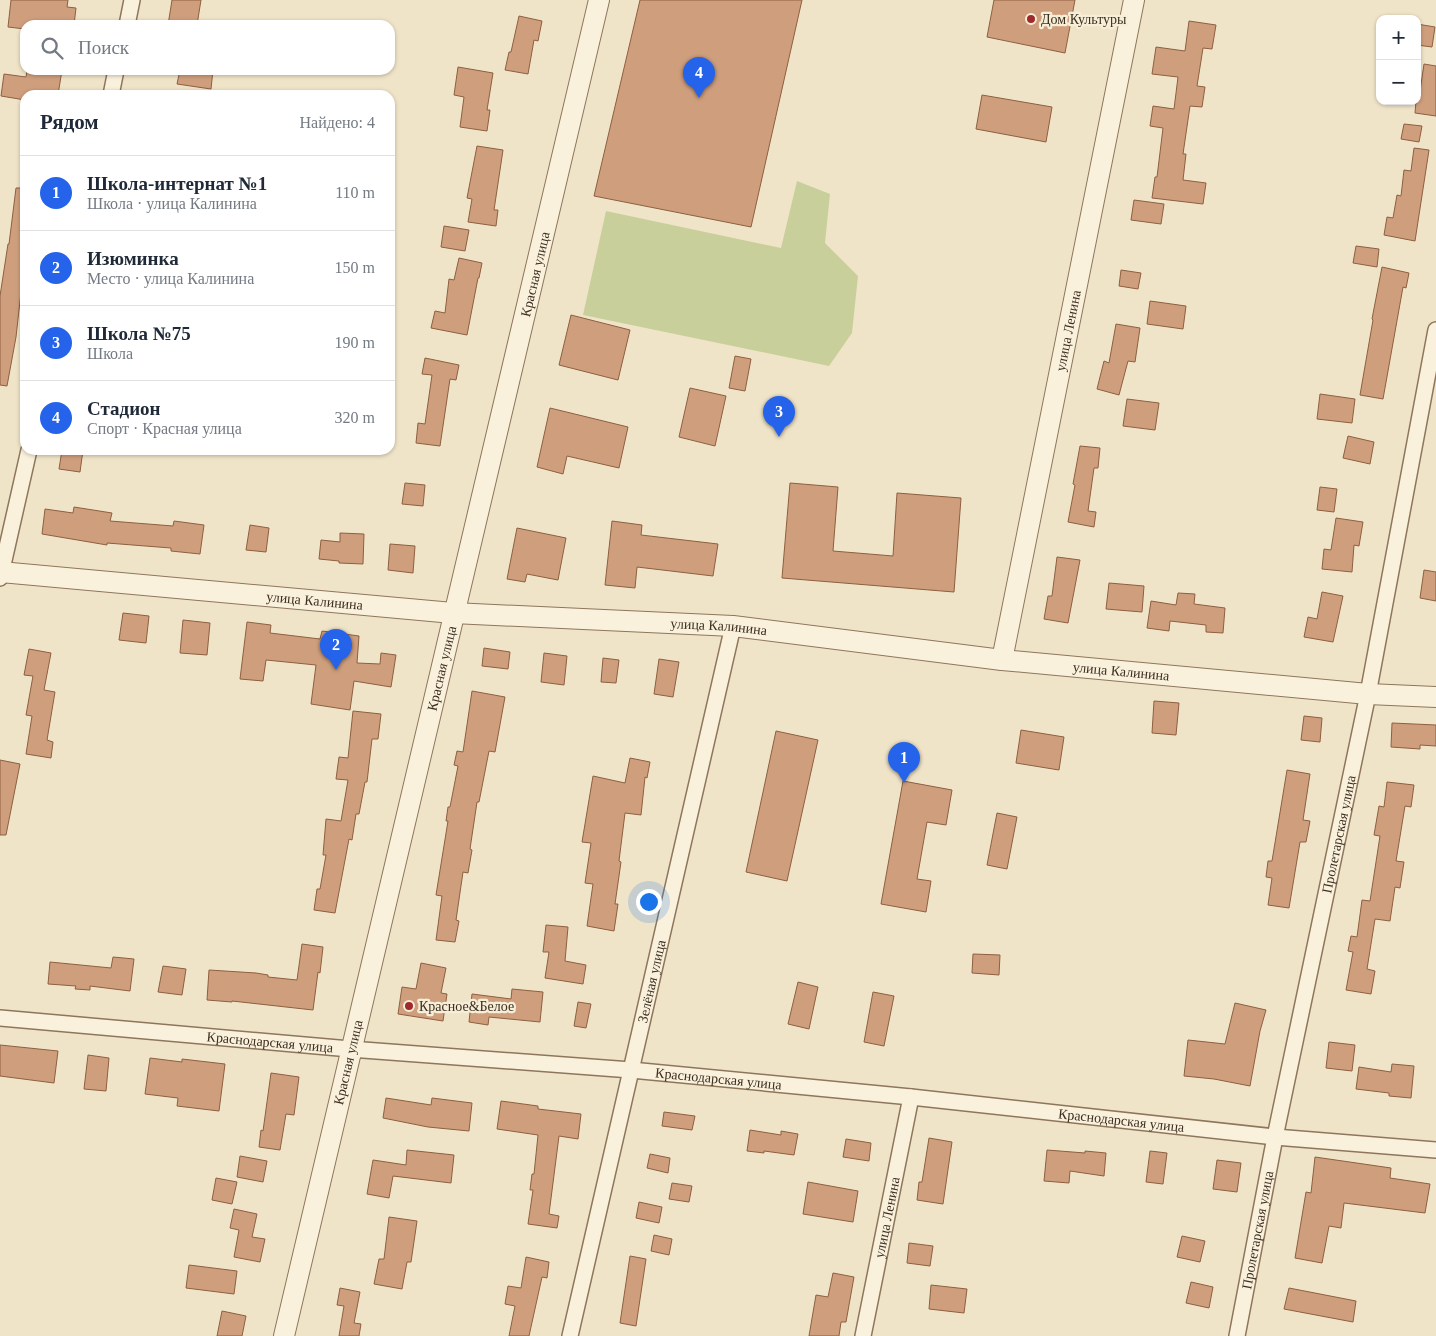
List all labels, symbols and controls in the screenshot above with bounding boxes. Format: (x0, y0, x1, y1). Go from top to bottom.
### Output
place label: Дом Культуры (1041, 12, 1127, 27)
marker: Дом Культуры (1025, 13, 1037, 25)
map controls (1376, 15, 1421, 105)
button: + (1376, 15, 1421, 60)
search box (20, 20, 395, 75)
icon: search (38, 34, 66, 62)
text: Поиск (78, 37, 129, 58)
pin: 4 (683, 57, 715, 98)
button: − (1376, 60, 1421, 105)
text: Рядом (40, 110, 99, 134)
text: Найдено: 4 (300, 114, 375, 131)
text: Школа-интернат №1 (87, 173, 267, 194)
text: 1 (52, 184, 60, 201)
text: 110 m (335, 184, 375, 201)
text: Школа · улица Калинина (87, 195, 257, 212)
street label: Красная улица (518, 230, 553, 318)
text: Изюминка (87, 248, 179, 269)
text: 2 (52, 259, 60, 276)
text: 150 m (335, 259, 375, 276)
text: Место · улица Калинина (87, 270, 254, 287)
street label: улица Ленина (1053, 288, 1084, 373)
text: Школа №75 (87, 323, 191, 344)
text: 3 (52, 334, 60, 351)
text: 190 m (335, 334, 375, 351)
text: Школа (87, 345, 133, 362)
pin: 3 (763, 396, 795, 437)
text: Стадион (87, 398, 161, 419)
text: 4 (52, 409, 60, 426)
text: 320 m (335, 409, 375, 426)
text: Спорт · Красная улица (87, 420, 242, 437)
street label: улица Калинина (266, 589, 364, 613)
street label: улица Калинина (670, 616, 769, 638)
street label: Красная улица (425, 624, 459, 713)
pin: 2 (320, 629, 352, 670)
street label: улица Калинина (1072, 660, 1171, 684)
pin: 1 (888, 742, 920, 783)
street label: Пролетарская улица (1319, 773, 1359, 895)
your location (636, 889, 662, 915)
street label: Зелёная улица (635, 938, 669, 1024)
place label: Красное&Белое (419, 999, 514, 1014)
marker: Красное&Белое (403, 1000, 415, 1012)
street label: Красная улица (331, 1018, 366, 1107)
street label: Краснодарская улица (206, 1029, 335, 1056)
street label: Краснодарская улица (655, 1065, 783, 1093)
street label: Краснодарская улица (1057, 1106, 1186, 1135)
street label: Пролетарская улица (1239, 1169, 1277, 1290)
street label: улица Ленина (872, 1175, 903, 1259)

